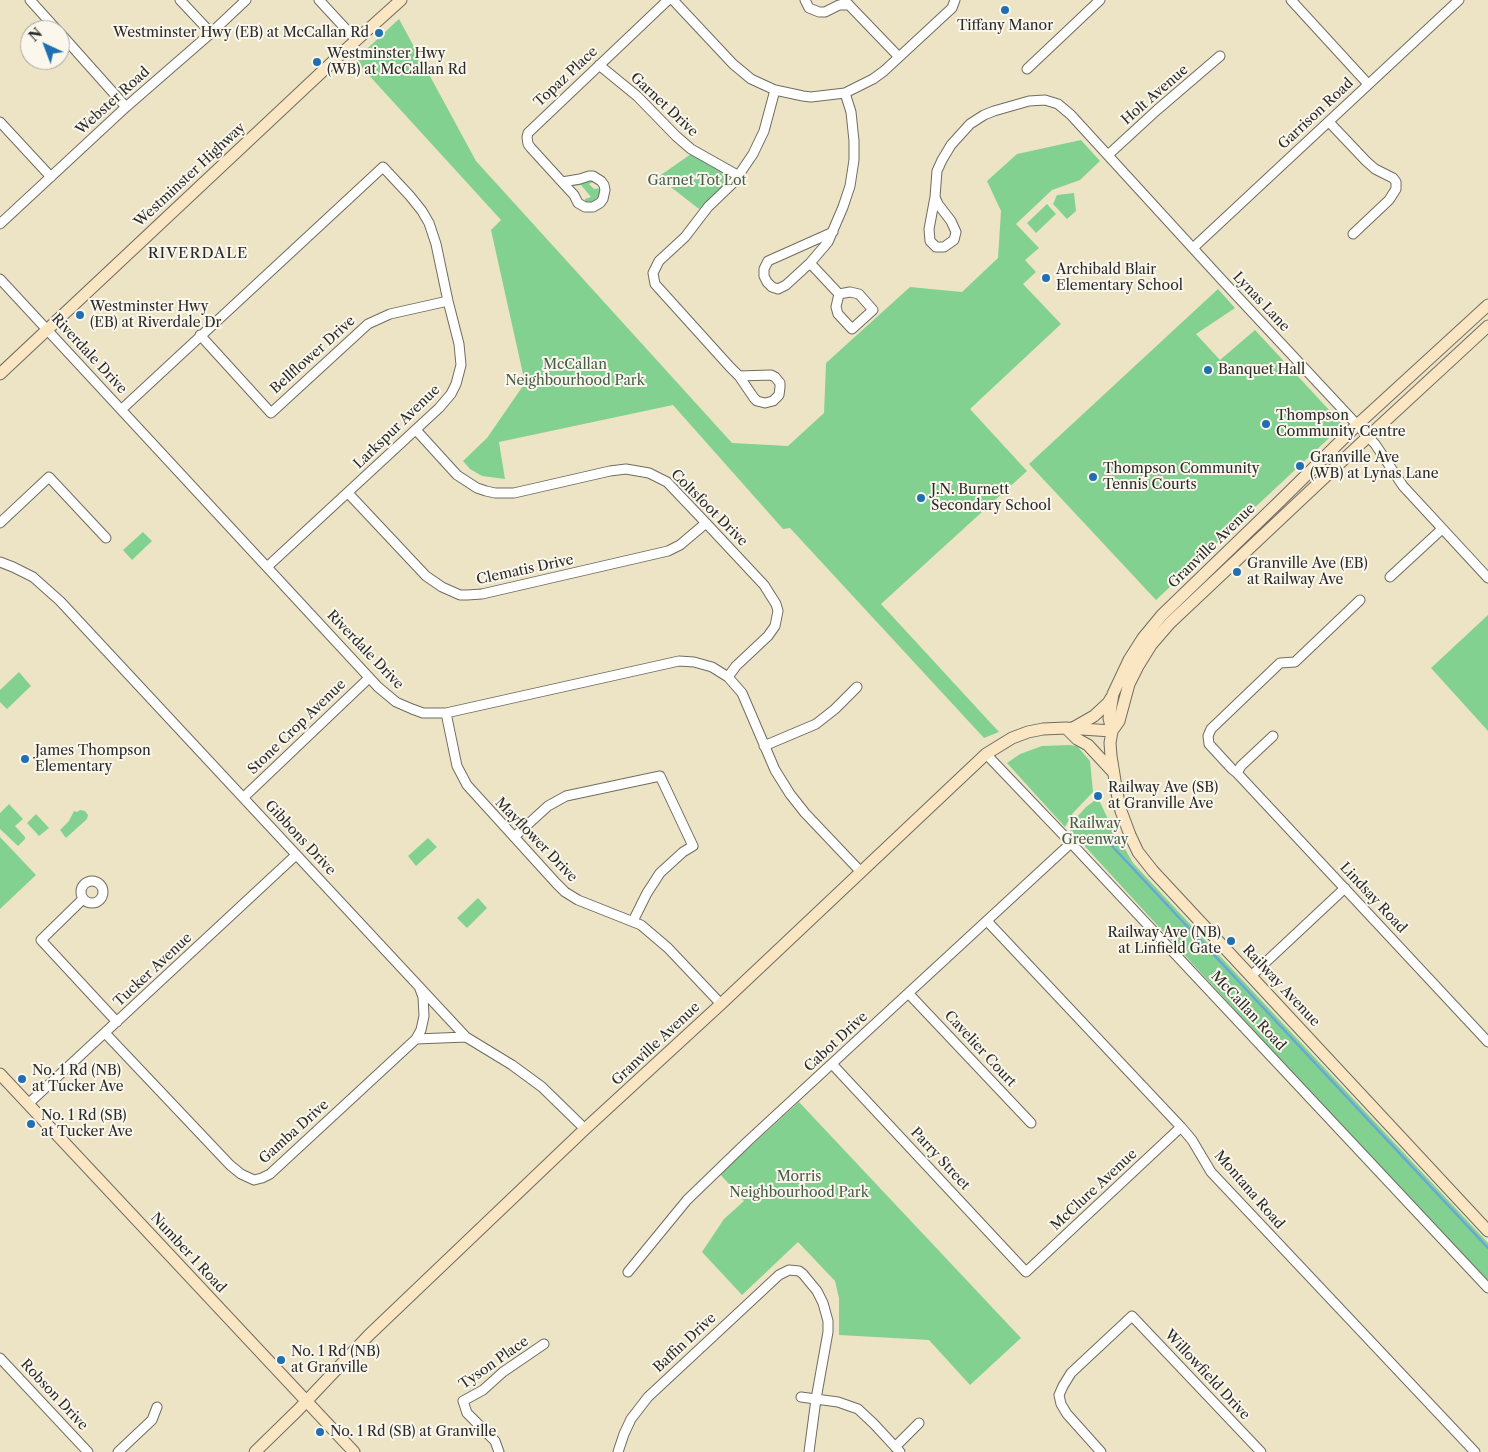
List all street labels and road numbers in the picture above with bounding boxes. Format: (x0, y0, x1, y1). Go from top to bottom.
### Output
street label: Topaz Place (531, 43, 601, 111)
street label: Holt Avenue (1118, 61, 1192, 129)
street label: Webster Road (73, 63, 153, 139)
street label: Garnet Drive (627, 69, 701, 141)
street label: Garrison Road (1275, 75, 1357, 153)
street label: Westminster Highway (131, 119, 249, 231)
street label: Lynas Lane (1229, 269, 1293, 335)
street label: Riverdale Drive (48, 311, 130, 397)
street label: Bellflower Drive (267, 313, 359, 397)
street label: Larkspur Avenue (350, 382, 444, 472)
street label: Coltsfoot Drive (667, 466, 751, 550)
street label: Granville Avenue (1165, 500, 1259, 592)
street label: Clematis Drive (475, 552, 575, 588)
street label: Riverdale Drive (323, 607, 407, 693)
street label: Stone Crop Avenue (245, 676, 349, 778)
street label: Mayflower Drive (491, 794, 581, 886)
street label: Gibbons Drive (261, 797, 339, 879)
street label: Lindsay Road (1336, 859, 1410, 937)
street label: Tucker Avenue (110, 930, 196, 1010)
street label: Railway Avenue (1239, 942, 1323, 1030)
street label: McCallan Road (1207, 968, 1289, 1054)
street label: Granville Avenue (608, 999, 704, 1089)
street label: Cabot Drive (801, 1008, 871, 1076)
street label: Cavelier Court (941, 1008, 1019, 1090)
street label: Gamba Drive (256, 1096, 332, 1168)
street label: Parry Street (907, 1124, 973, 1194)
street label: McClure Avenue (1047, 1146, 1141, 1234)
street label: Montana Road (1211, 1148, 1287, 1232)
street label: Number 1 Road (147, 1210, 229, 1296)
street label: Baffin Drive (650, 1310, 720, 1376)
street label: Willowfield Drive (1161, 1326, 1253, 1424)
street label: Tyson Place (456, 1333, 532, 1393)
street label: Robson Drive (17, 1356, 91, 1434)

